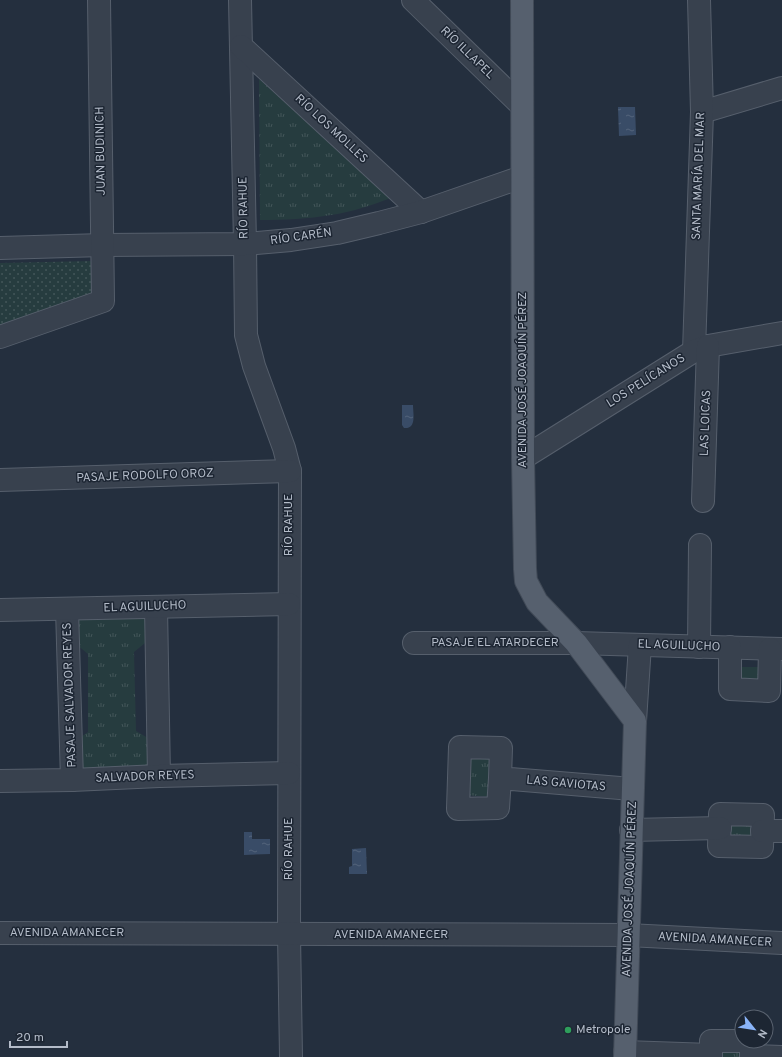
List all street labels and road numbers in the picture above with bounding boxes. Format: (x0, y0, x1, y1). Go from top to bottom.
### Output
street label: RÍO ILLAPEL (437, 23, 498, 83)
street label: RÍO LOS MOLLES (291, 91, 371, 167)
street label: JUAN BUDINICH (92, 106, 110, 196)
street label: SANTA MARÍA DEL MAR (689, 112, 709, 240)
street label: RÍO RAHUE (235, 177, 253, 239)
street label: RÍO CARÉN (269, 225, 333, 249)
street label: AVENIDA JOSÉ JOAQUÍN PÉREZ (515, 292, 531, 468)
street label: LOS PELÍCANOS (604, 350, 688, 412)
street label: LAS LOICAS (697, 390, 715, 456)
street label: PASAJE RODOLFO OROZ (76, 466, 214, 486)
street label: RÍO RAHUE (281, 494, 297, 556)
street label: EL AGUILUCHO (103, 598, 187, 616)
street label: PASAJE SALVADOR REYES (59, 622, 81, 768)
street label: PASAJE EL ATARDECER (431, 635, 559, 651)
street label: EL AGUILUCHO (637, 637, 721, 655)
street label: SALVADOR REYES (95, 767, 195, 787)
street label: LAS GAVIOTAS (525, 773, 607, 795)
street label: AVENIDA JOSÉ JOAQUÍN PÉREZ (619, 801, 641, 977)
street label: RÍO RAHUE (281, 818, 297, 880)
street label: AVENIDA AMANECER (10, 925, 124, 941)
street label: AVENIDA AMANECER (334, 927, 448, 943)
street label: AVENIDA AMANECER (657, 929, 773, 951)

